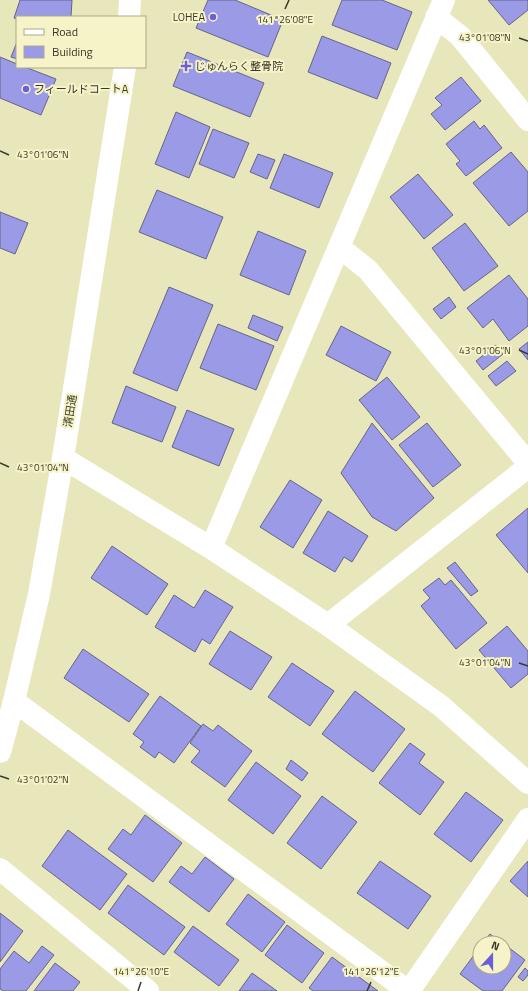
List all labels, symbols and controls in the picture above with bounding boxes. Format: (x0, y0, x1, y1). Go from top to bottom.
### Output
place label: LOHEA (173, 9, 205, 25)
marker: LOHEA (208, 12, 218, 22)
text: 141°26'08"E (257, 12, 314, 27)
legend (16, 16, 146, 68)
text: Road (52, 22, 78, 41)
text: 43°01'08"N (459, 30, 511, 45)
text: Building (52, 42, 93, 61)
place label: じゅんらく整骨院 (195, 58, 283, 74)
marker: じゅんらく整骨院 (180, 60, 192, 72)
place label: フィールドコートA (34, 81, 129, 97)
marker: フィールドコートA (21, 84, 31, 94)
text: 43°01'06"N (17, 147, 69, 162)
text: 43°01'06"N (459, 343, 511, 358)
street label: 清田通 (60, 393, 80, 429)
text: 43°01'04"N (17, 460, 69, 475)
text: 43°01'04"N (459, 655, 511, 670)
text: 43°01'02"N (17, 772, 69, 787)
north arrow (472, 935, 512, 975)
text: N (489, 937, 502, 954)
text: 141°26'10"E (113, 964, 170, 979)
text: 141°26'12"E (343, 964, 400, 979)

